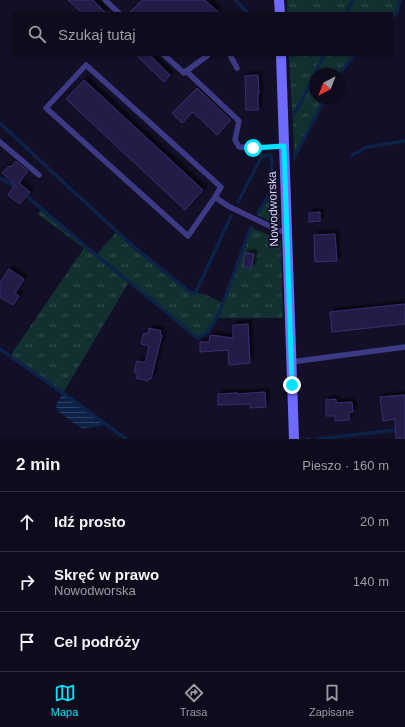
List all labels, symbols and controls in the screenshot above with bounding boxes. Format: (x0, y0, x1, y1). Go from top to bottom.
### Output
search box (12, 12, 393, 56)
icon: search (26, 23, 48, 45)
text: Szukaj tutaj (58, 26, 136, 43)
north arrow (309, 68, 345, 104)
route start (244, 139, 262, 157)
street label: Nowodworska (265, 171, 281, 247)
route end (283, 376, 301, 394)
text: 2 min (16, 455, 60, 474)
text: Pieszo · 160 m (302, 458, 389, 473)
icon: ahead (16, 511, 38, 533)
text: Idź prosto (54, 513, 126, 530)
text: 20 m (360, 514, 389, 529)
text: Skręć w prawo (54, 566, 159, 583)
icon: right (16, 571, 38, 593)
text: 140 m (353, 574, 389, 589)
text: Nowodworska (54, 583, 136, 598)
icon: arrive (16, 631, 38, 653)
text: Cel podróży (54, 633, 140, 650)
tab: Mapa (51, 682, 78, 718)
tab: Trasa (180, 682, 207, 718)
tab: Zapisane (309, 682, 354, 718)

